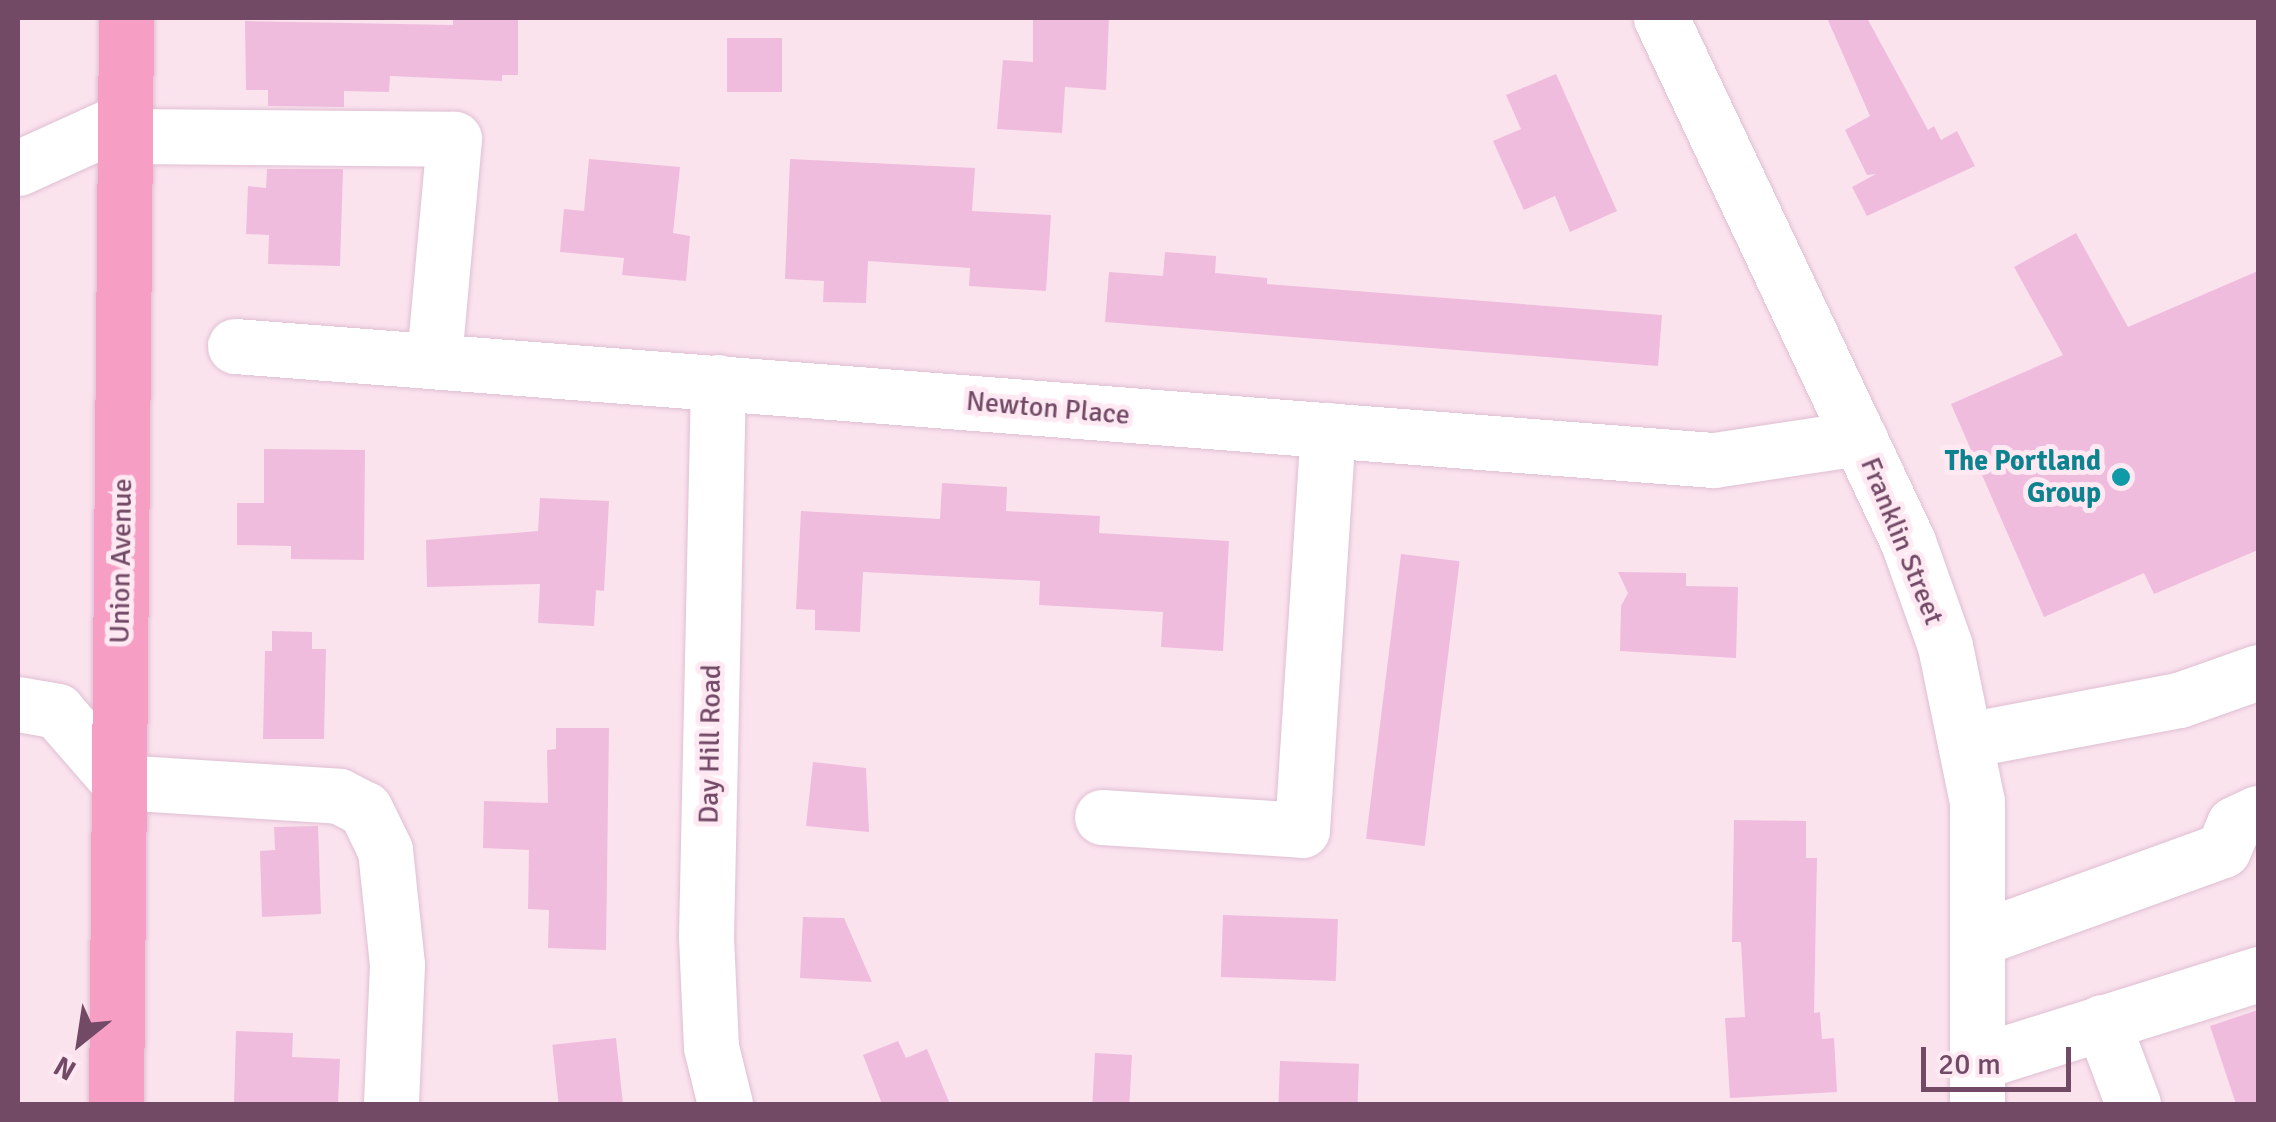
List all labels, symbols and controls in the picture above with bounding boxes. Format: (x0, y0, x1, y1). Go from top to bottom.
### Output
street label: Newton Place (965, 384, 1131, 432)
place label: The Portland Group (1945, 444, 2101, 510)
street label: Franklin Street (1853, 453, 1951, 629)
marker: The Portland Group (2110, 466, 2132, 488)
street label: Union Avenue (103, 478, 139, 644)
street label: Day Hill Road (692, 664, 728, 824)
north arrow (30, 992, 130, 1092)
scale bar (1926, 1027, 2076, 1089)
text: 20 m (1938, 1046, 2001, 1083)
text: N (48, 1048, 82, 1088)

